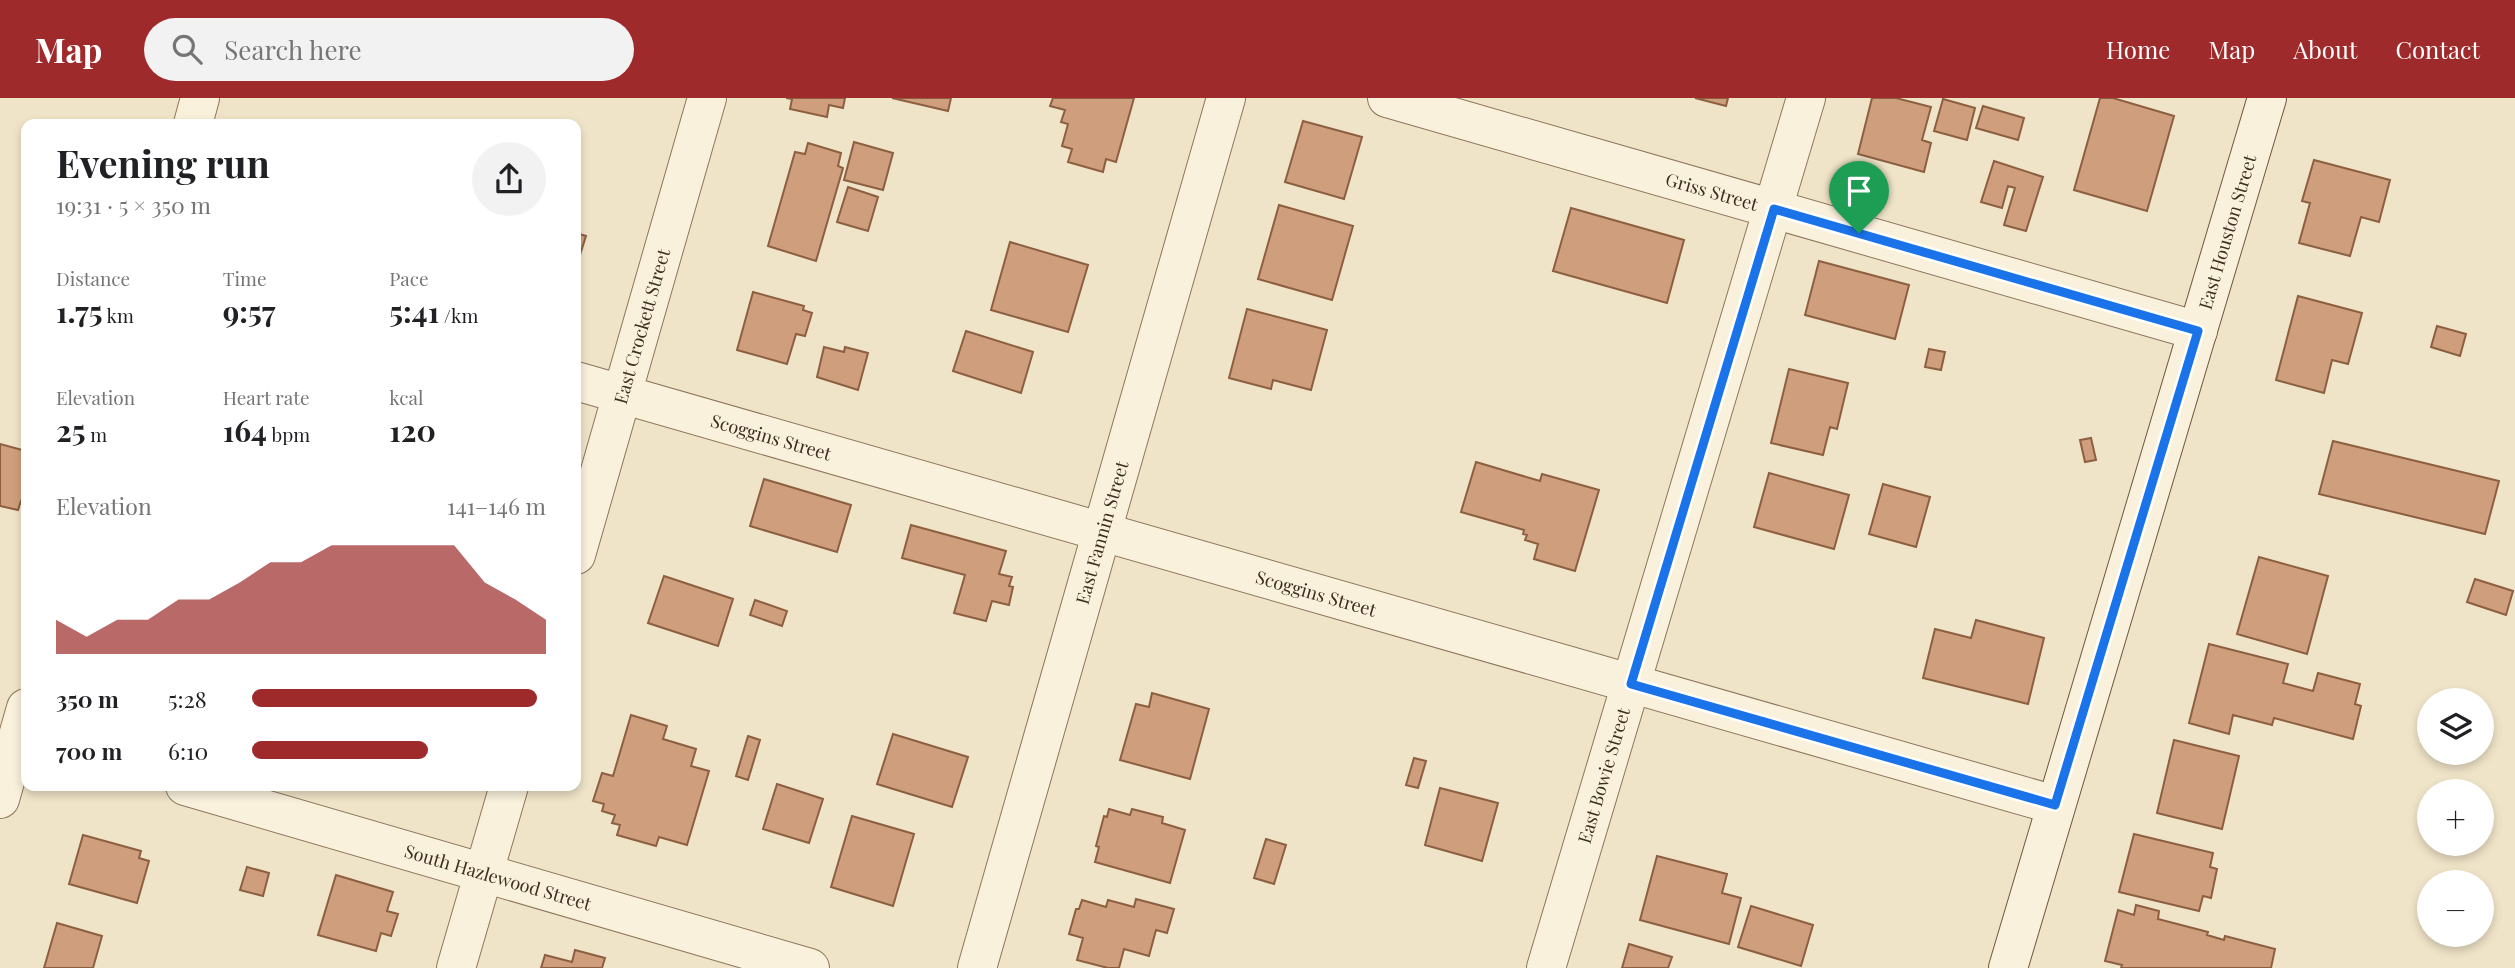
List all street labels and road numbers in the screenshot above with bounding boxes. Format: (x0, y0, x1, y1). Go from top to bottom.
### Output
street label: East Houston Street (2193, 151, 2262, 312)
street label: Griss Street (1663, 167, 1761, 216)
street label: East Crockett Street (608, 245, 675, 407)
street label: Scoggins Street (708, 408, 835, 466)
street label: East Fannin Street (1070, 457, 1134, 607)
street label: Scoggins Street (1253, 565, 1380, 622)
street label: East Bowie Street (1572, 704, 1635, 846)
street label: South Hazlewood Street (402, 839, 595, 916)

